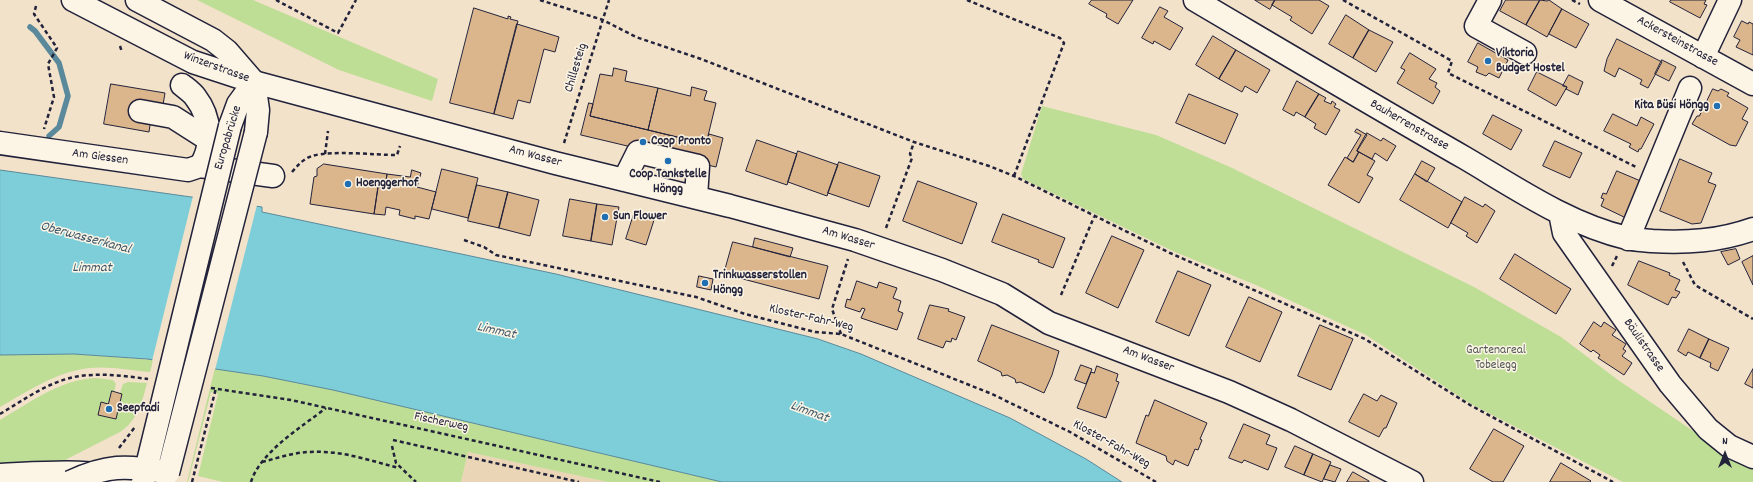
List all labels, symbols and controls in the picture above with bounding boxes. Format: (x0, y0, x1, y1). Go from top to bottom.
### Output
street label: Ackersteinstrasse (1634, 13, 1720, 71)
street label: Chillesteig (562, 41, 592, 95)
place label: Viktoria Budget Hostel (1496, 46, 1565, 77)
street label: Winzerstrasse (181, 49, 251, 87)
marker: Viktoria Budget Hostel (1483, 56, 1493, 66)
street label: Bauherrenstrasse (1367, 97, 1451, 155)
place label: Kita Büsi Höngg (1634, 98, 1709, 114)
marker: Kita Büsi Höngg (1712, 101, 1722, 111)
street label: Europabrücke (212, 104, 246, 172)
place label: Coop Pronto (651, 134, 711, 150)
marker: Coop Pronto (638, 137, 648, 147)
street label: Am Wasser (507, 142, 563, 172)
street label: Am Giessen (71, 146, 129, 170)
marker: Coop Tankstelle Höngg (663, 156, 673, 166)
place label: Coop Tankstelle Höngg (629, 167, 707, 198)
place label: Hoenggerhof (356, 176, 418, 192)
marker: Hoenggerhof (343, 179, 353, 189)
place label: Sun Flower (613, 209, 667, 225)
marker: Sun Flower (600, 212, 610, 222)
water label: Oberwasserkanal (38, 219, 132, 259)
street label: Am Wasser (820, 224, 876, 254)
water label: Limmat (72, 261, 112, 277)
place label: Trinkwasserstollen Höngg (713, 268, 807, 299)
marker: Trinkwasserstollen Höngg (700, 278, 710, 288)
street label: Kloster-Fahr-Weg (767, 302, 855, 336)
street label: Bäulistrasse (1619, 316, 1667, 376)
water label: Limmat (475, 320, 517, 344)
street label: Am Wasser (1120, 343, 1176, 377)
park label: Gartenareal Tobelegg (1466, 343, 1526, 374)
water label: Limmat (788, 398, 830, 428)
place label: Seepfadi (117, 401, 159, 417)
marker: Seepfadi (104, 404, 114, 414)
street label: Fischerweg (412, 410, 470, 436)
street label: Kloster-Fahr-Weg (1070, 417, 1152, 473)
north arrow (1705, 434, 1745, 474)
text: N (1722, 434, 1728, 450)

